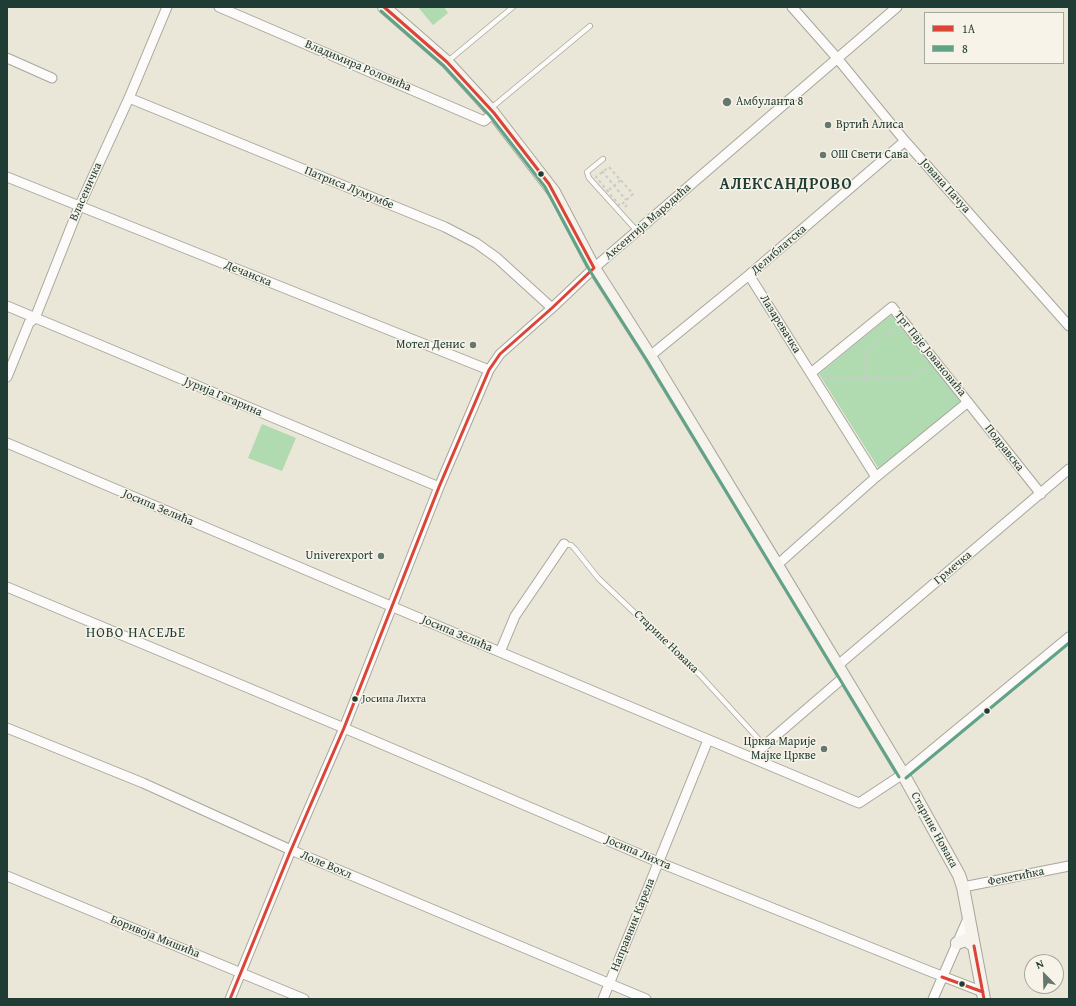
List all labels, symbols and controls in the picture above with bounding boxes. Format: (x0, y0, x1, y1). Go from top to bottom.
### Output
legend (924, 12, 1064, 64)
text: 1A (962, 20, 975, 37)
street label: Владимира Роловића (303, 37, 413, 95)
text: 8 (962, 40, 968, 57)
place label: Амбуланта 8 (736, 95, 803, 109)
marker: Амбуланта 8 (721, 96, 733, 108)
place label: Вртић Алиса (836, 118, 904, 132)
marker: Вртић Алиса (823, 120, 833, 130)
place label: ОШ Свети Сава (831, 148, 908, 162)
marker: ОШ Свети Сава (818, 150, 828, 160)
street label: Јована Пачуа (917, 156, 973, 216)
street label: Власеничка (67, 160, 105, 224)
street label: Патриса Лумумбе (302, 163, 396, 213)
unlabelled marker (536, 169, 546, 179)
district label: АЛЕКСАНДРОВО (719, 175, 853, 195)
street label: Аксентија Мародића (602, 181, 694, 263)
street label: Делиблатска (748, 222, 810, 278)
street label: Дечанска (222, 258, 274, 290)
street label: Лазаревачка (756, 292, 804, 356)
street label: Трг Паје Јовановића (891, 308, 969, 400)
place label: Мотел Денис (396, 338, 465, 352)
marker: Мотел Денис (468, 340, 478, 350)
street label: Јурија Гагарина (182, 374, 264, 420)
street label: Подравска (981, 422, 1027, 474)
street label: Јосипа Зелића (120, 487, 196, 529)
street label: Грмечка (931, 548, 975, 588)
place label: Univerexport (306, 549, 373, 563)
marker: Univerexport (376, 551, 386, 561)
street label: Старине Новака (631, 607, 701, 677)
street label: Јосипа Зелића (419, 613, 495, 655)
district label: НОВО НАСЕЉЕ (86, 625, 186, 641)
place label: Јосипа Лихта (362, 692, 426, 706)
marker: Јосипа Лихта (350, 694, 360, 704)
unlabelled marker (982, 706, 992, 716)
place label: Црква Марије Мајке Цркве (744, 735, 816, 763)
marker: Црква Марије Мајке Цркве (819, 744, 829, 754)
street label: Старине Новака (907, 790, 961, 870)
street label: Јосипа Лихта (603, 833, 673, 873)
street label: Лоле Вохл (298, 848, 354, 882)
street label: Фекетићка (987, 864, 1045, 890)
street label: Направник Карела (608, 876, 658, 974)
street label: Боривоја Мишића (108, 912, 202, 962)
north arrow (1024, 954, 1064, 994)
text: N (1033, 955, 1046, 973)
unlabelled marker (957, 979, 967, 989)

